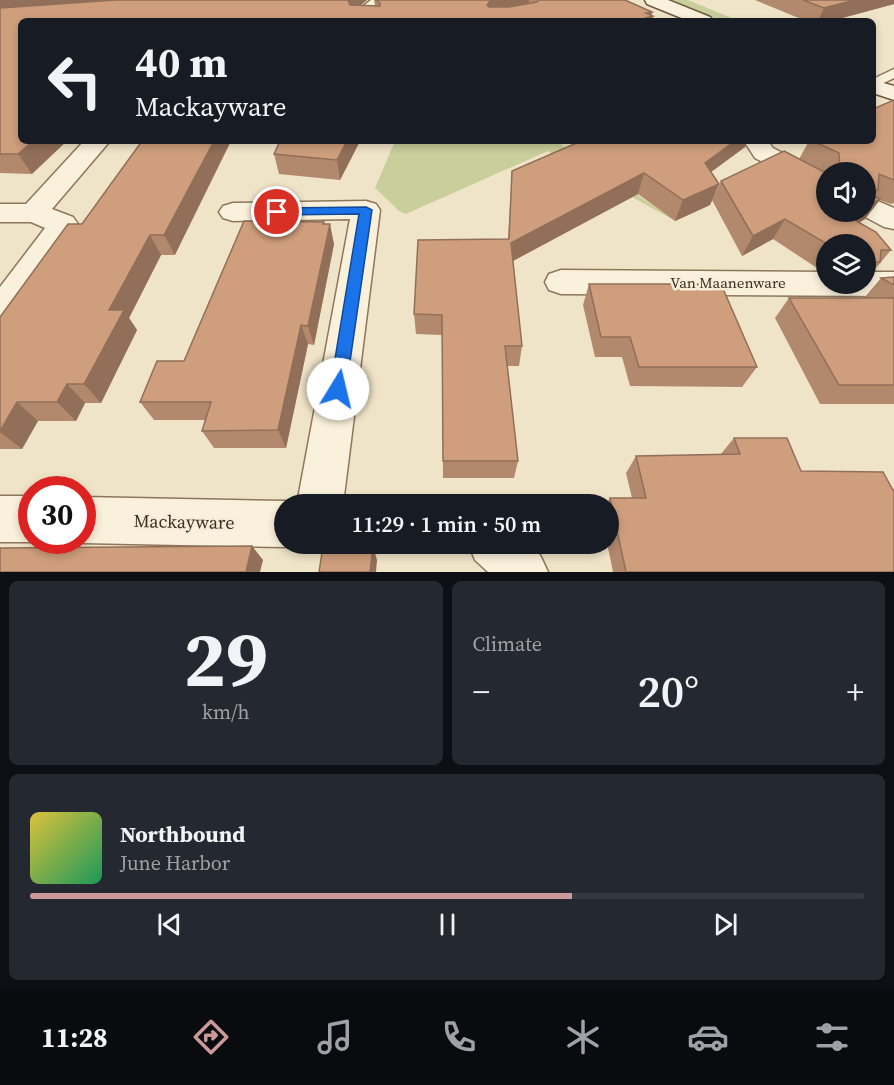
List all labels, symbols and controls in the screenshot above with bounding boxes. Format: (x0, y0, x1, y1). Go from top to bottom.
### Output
text: 40 m (135, 33, 228, 91)
icon: left (36, 42, 114, 120)
text: Mackayware (135, 88, 287, 125)
map controls (816, 162, 876, 294)
button: sound (816, 162, 876, 222)
pin (251, 186, 302, 237)
icon: arrive (260, 195, 293, 228)
button: layers (816, 234, 876, 294)
street label: Van Maanenware (670, 272, 786, 293)
position arrow (306, 357, 370, 421)
speed limit sign: 30 (18, 476, 96, 554)
street label: Mackayware (133, 508, 235, 535)
text: 11:29 · 1 min · 50 m (352, 509, 541, 539)
text: 29 (183, 605, 268, 712)
text: Climate (473, 630, 542, 658)
text: 20° (637, 660, 699, 722)
text: − (473, 669, 490, 714)
text: + (847, 669, 864, 714)
text: km/h (202, 698, 250, 726)
text: Northbound (120, 819, 245, 849)
text: June Harbor (120, 849, 230, 877)
icon: previous (153, 908, 186, 941)
icon: pause (431, 908, 464, 941)
icon: next (709, 908, 742, 941)
icon: directions (190, 1016, 232, 1058)
icon: music (314, 1016, 356, 1058)
icon: phone (438, 1016, 480, 1058)
icon: climate (562, 1016, 604, 1058)
icon: car (687, 1016, 729, 1058)
icon: filters (811, 1016, 853, 1058)
text: 11:28 (41, 1019, 108, 1056)

